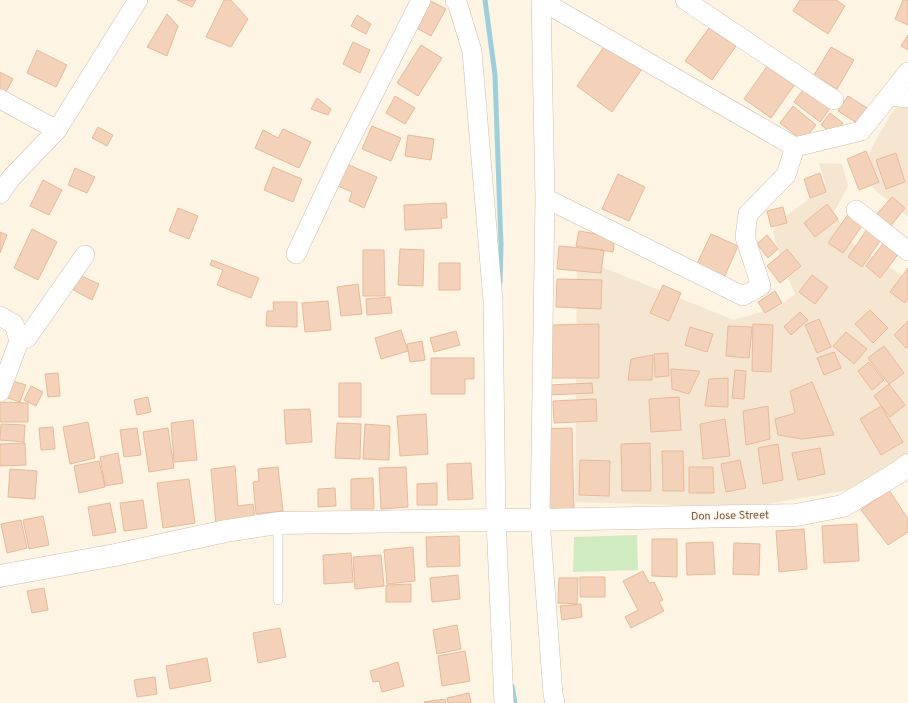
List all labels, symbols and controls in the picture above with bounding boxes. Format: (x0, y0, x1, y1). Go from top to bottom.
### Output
street label: Don Jose Street (691, 508, 769, 524)

